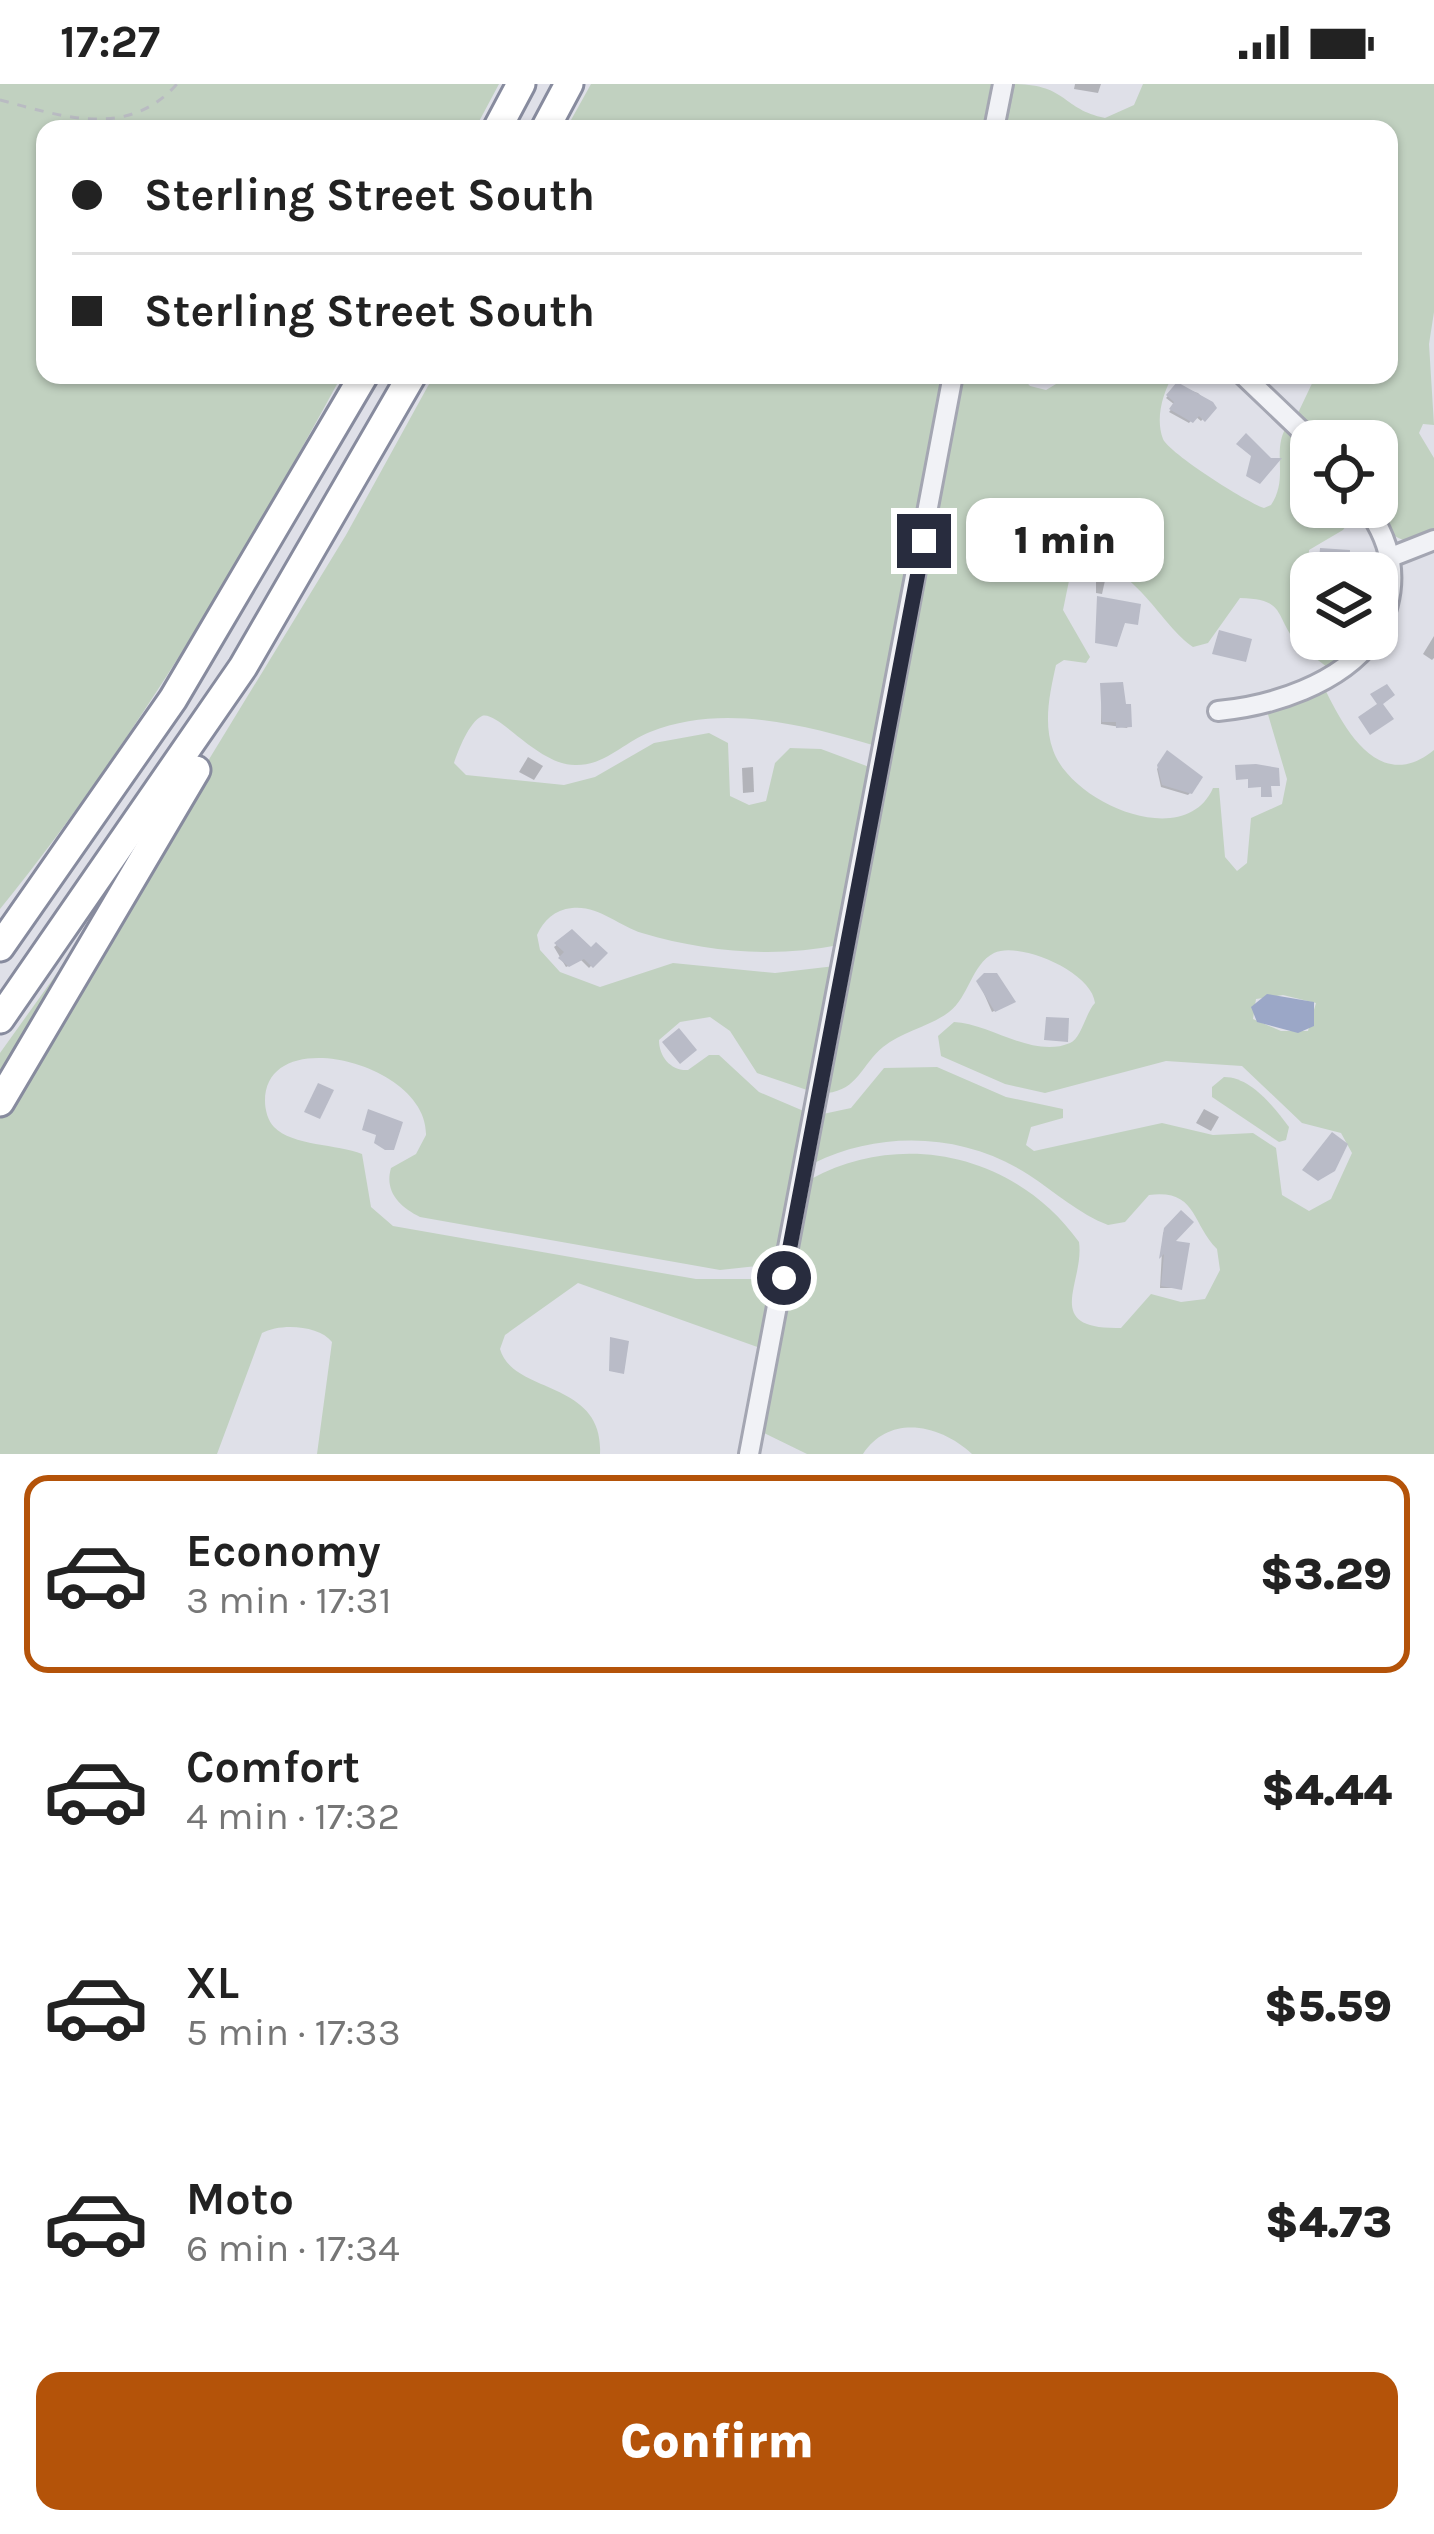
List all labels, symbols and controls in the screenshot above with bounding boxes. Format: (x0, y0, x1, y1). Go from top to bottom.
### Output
text: 17:27 (60, 16, 160, 68)
text: Sterling Street South (144, 169, 595, 221)
text: Sterling Street South (144, 285, 595, 337)
map controls (1290, 420, 1398, 660)
button: locate (1290, 420, 1398, 528)
callout: 1 min (966, 499, 1164, 583)
route end (897, 514, 951, 568)
text: 1 min (1014, 517, 1116, 563)
button: layers (1290, 552, 1398, 660)
route start (757, 1251, 811, 1305)
icon: car (42, 1520, 150, 1628)
text: Economy (186, 1525, 381, 1577)
text: $3.29 (1260, 1548, 1392, 1600)
text: 3 min · 17:31 (186, 1577, 392, 1623)
icon: car (42, 1736, 150, 1844)
text: Comfort (186, 1741, 360, 1793)
text: $4.44 (1261, 1764, 1392, 1816)
text: 4 min · 17:32 (186, 1793, 400, 1839)
icon: car (42, 1952, 150, 2060)
text: XL (186, 1957, 239, 2009)
text: $5.59 (1264, 1980, 1392, 2032)
text: 5 min · 17:33 (186, 2009, 401, 2055)
icon: car (42, 2168, 150, 2276)
text: Moto (186, 2173, 294, 2225)
text: $4.73 (1265, 2196, 1392, 2248)
text: 6 min · 17:34 (186, 2225, 400, 2271)
button: Confirm (36, 2372, 1398, 2510)

